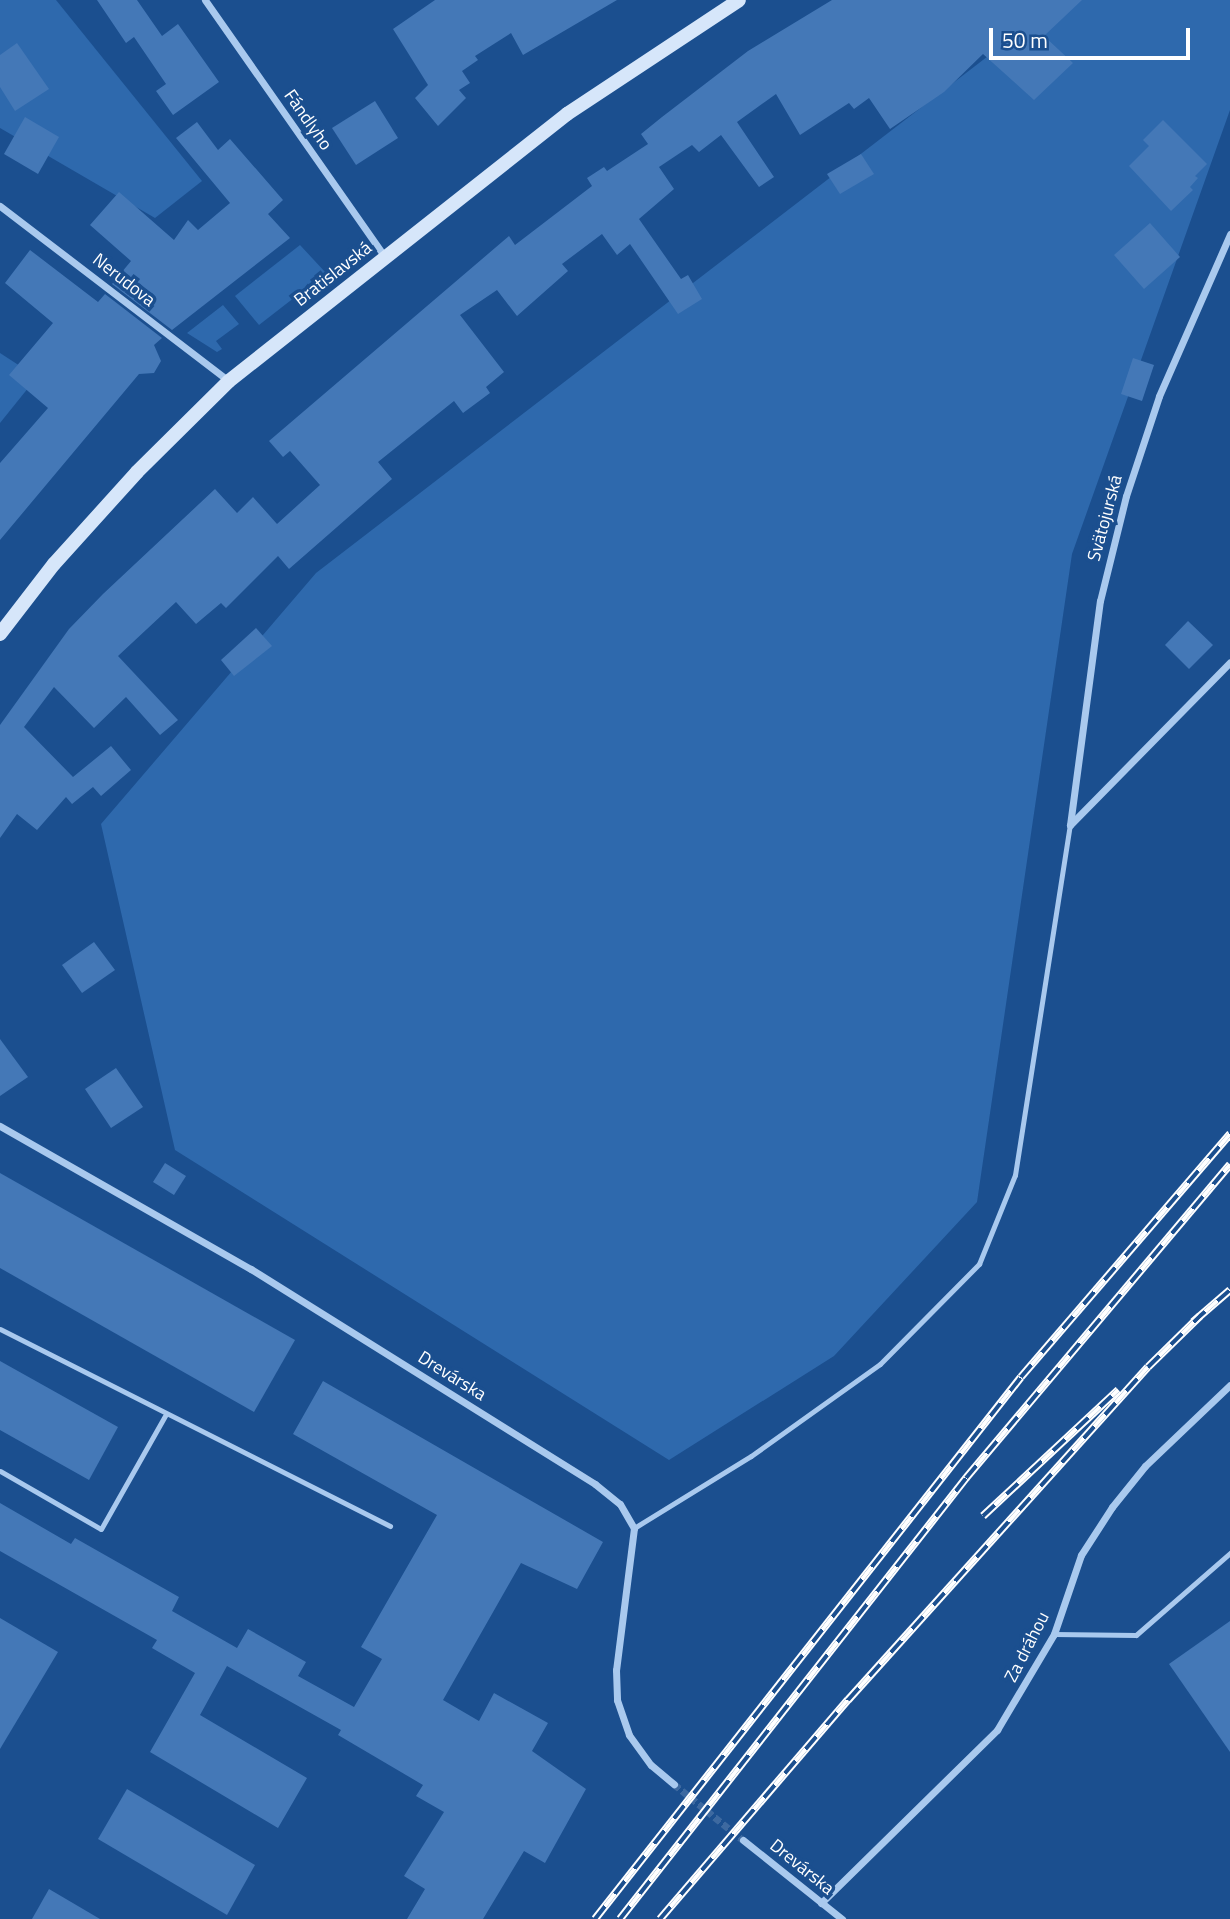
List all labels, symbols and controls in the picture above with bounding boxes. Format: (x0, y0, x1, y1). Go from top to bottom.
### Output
scale bar (992, 14, 1193, 58)
text: 50 m (1002, 24, 1048, 56)
street label: Fándlyho (279, 86, 337, 154)
street label: Bratislavská (290, 237, 376, 311)
street label: Nerudova (88, 249, 160, 311)
street label: Svätojurská (1083, 472, 1127, 564)
street label: Drevárska (414, 1347, 490, 1405)
street label: Za dráhou (1000, 1608, 1054, 1686)
street label: Drevárska (766, 1835, 838, 1899)

